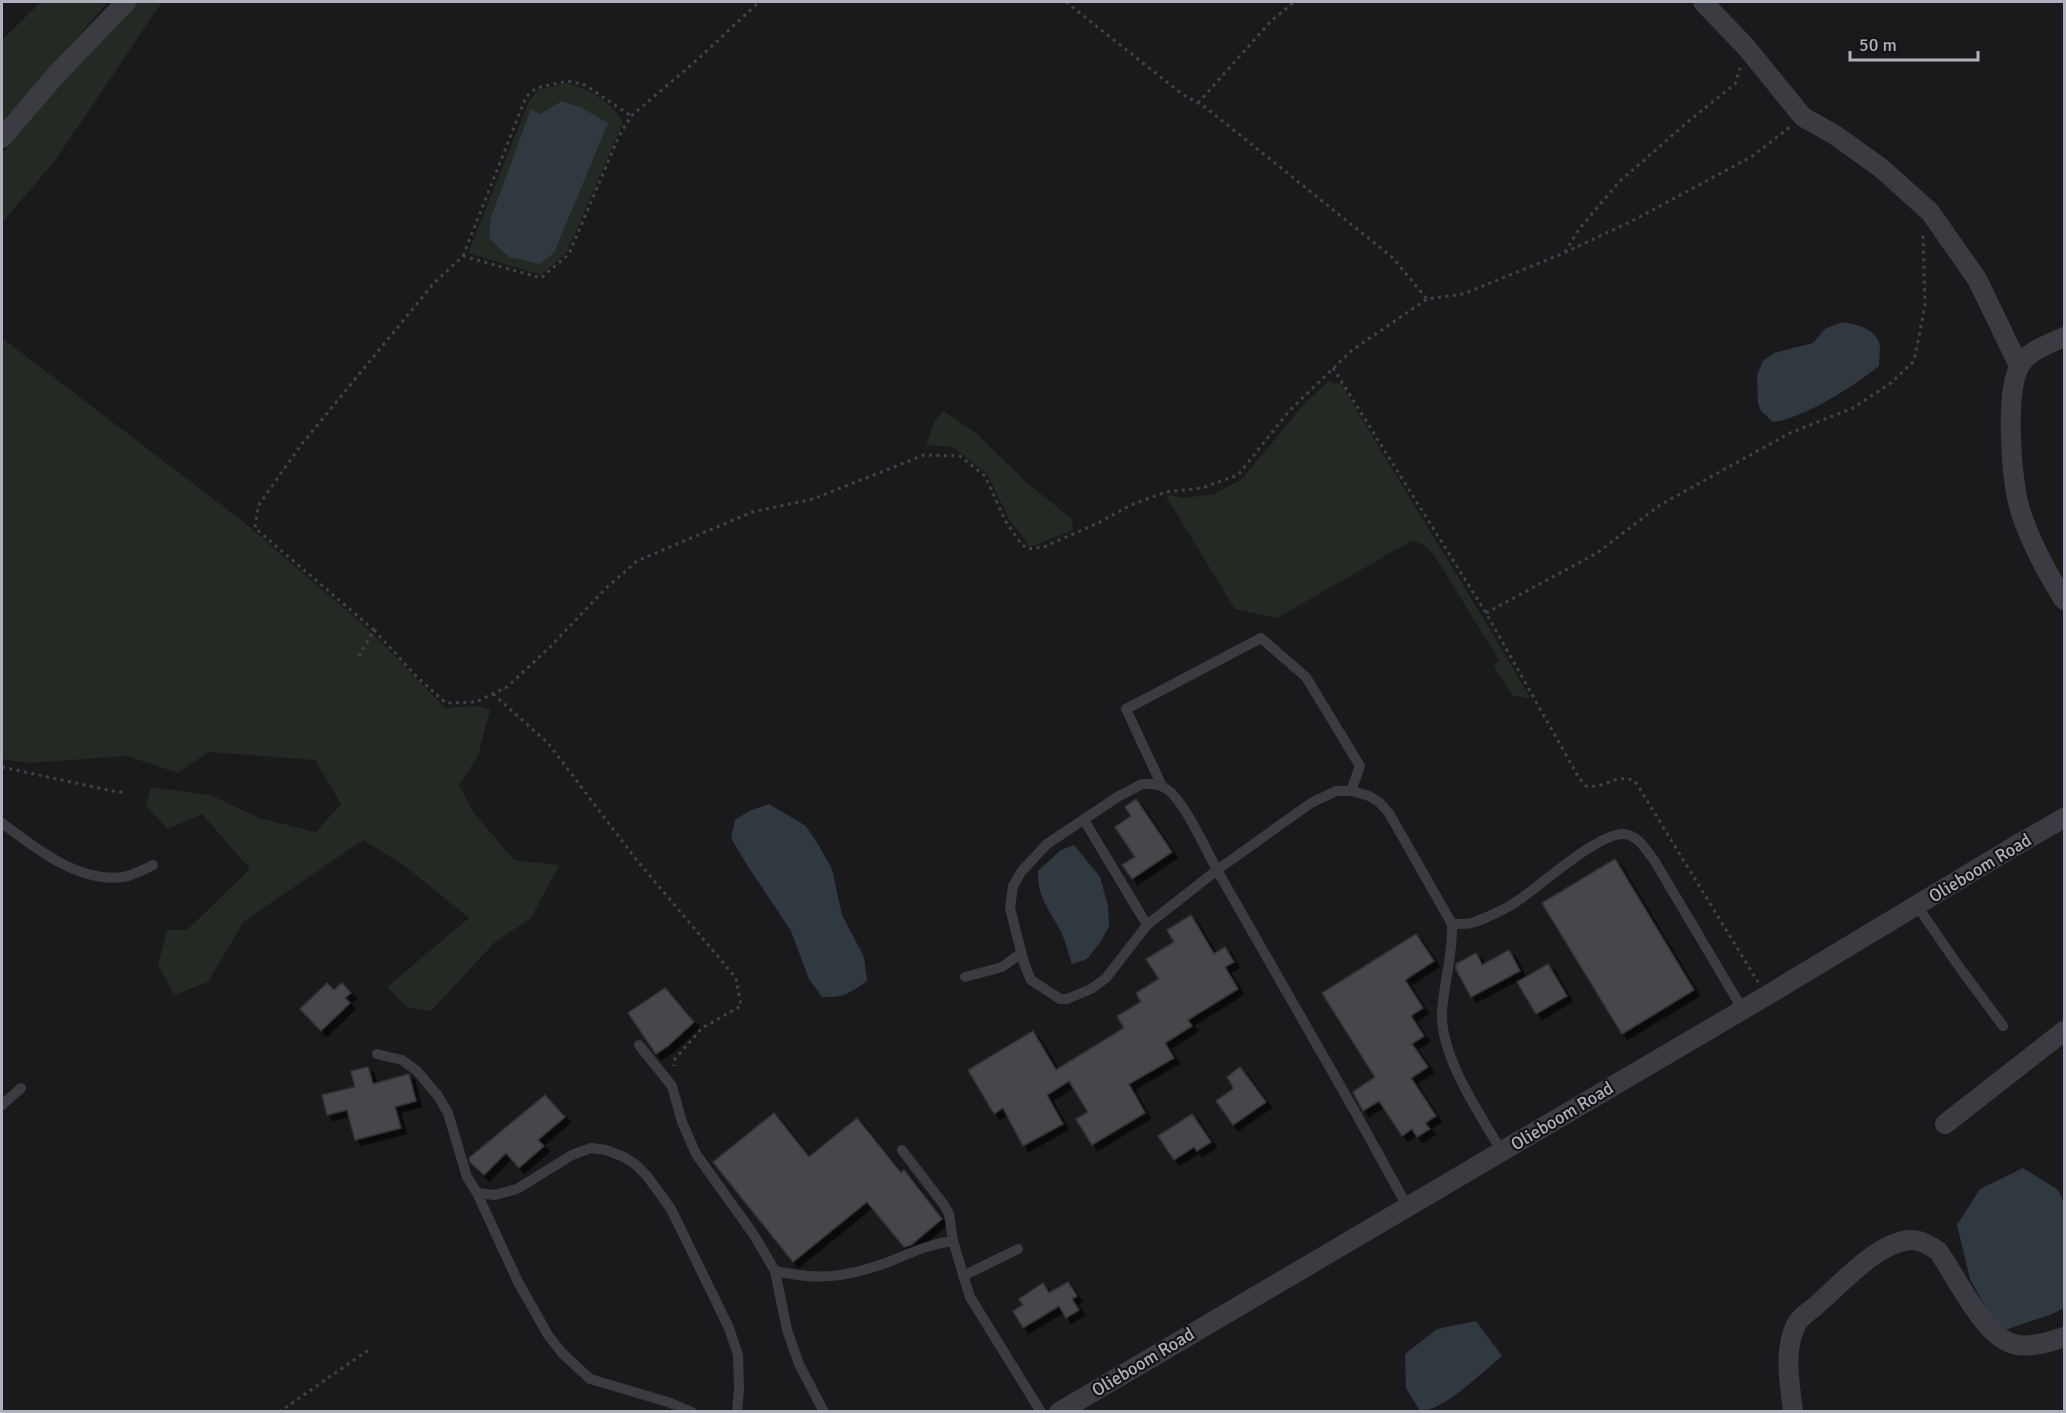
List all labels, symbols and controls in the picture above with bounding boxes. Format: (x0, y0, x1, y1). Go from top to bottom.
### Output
scale bar (1850, 24, 1978, 62)
text: 50 m (1859, 34, 1897, 56)
street label: Olieboom Road (1925, 829, 2035, 907)
street label: Olieboom Road (1507, 1077, 1617, 1155)
street label: Olieboom Road (1088, 1323, 1198, 1401)

